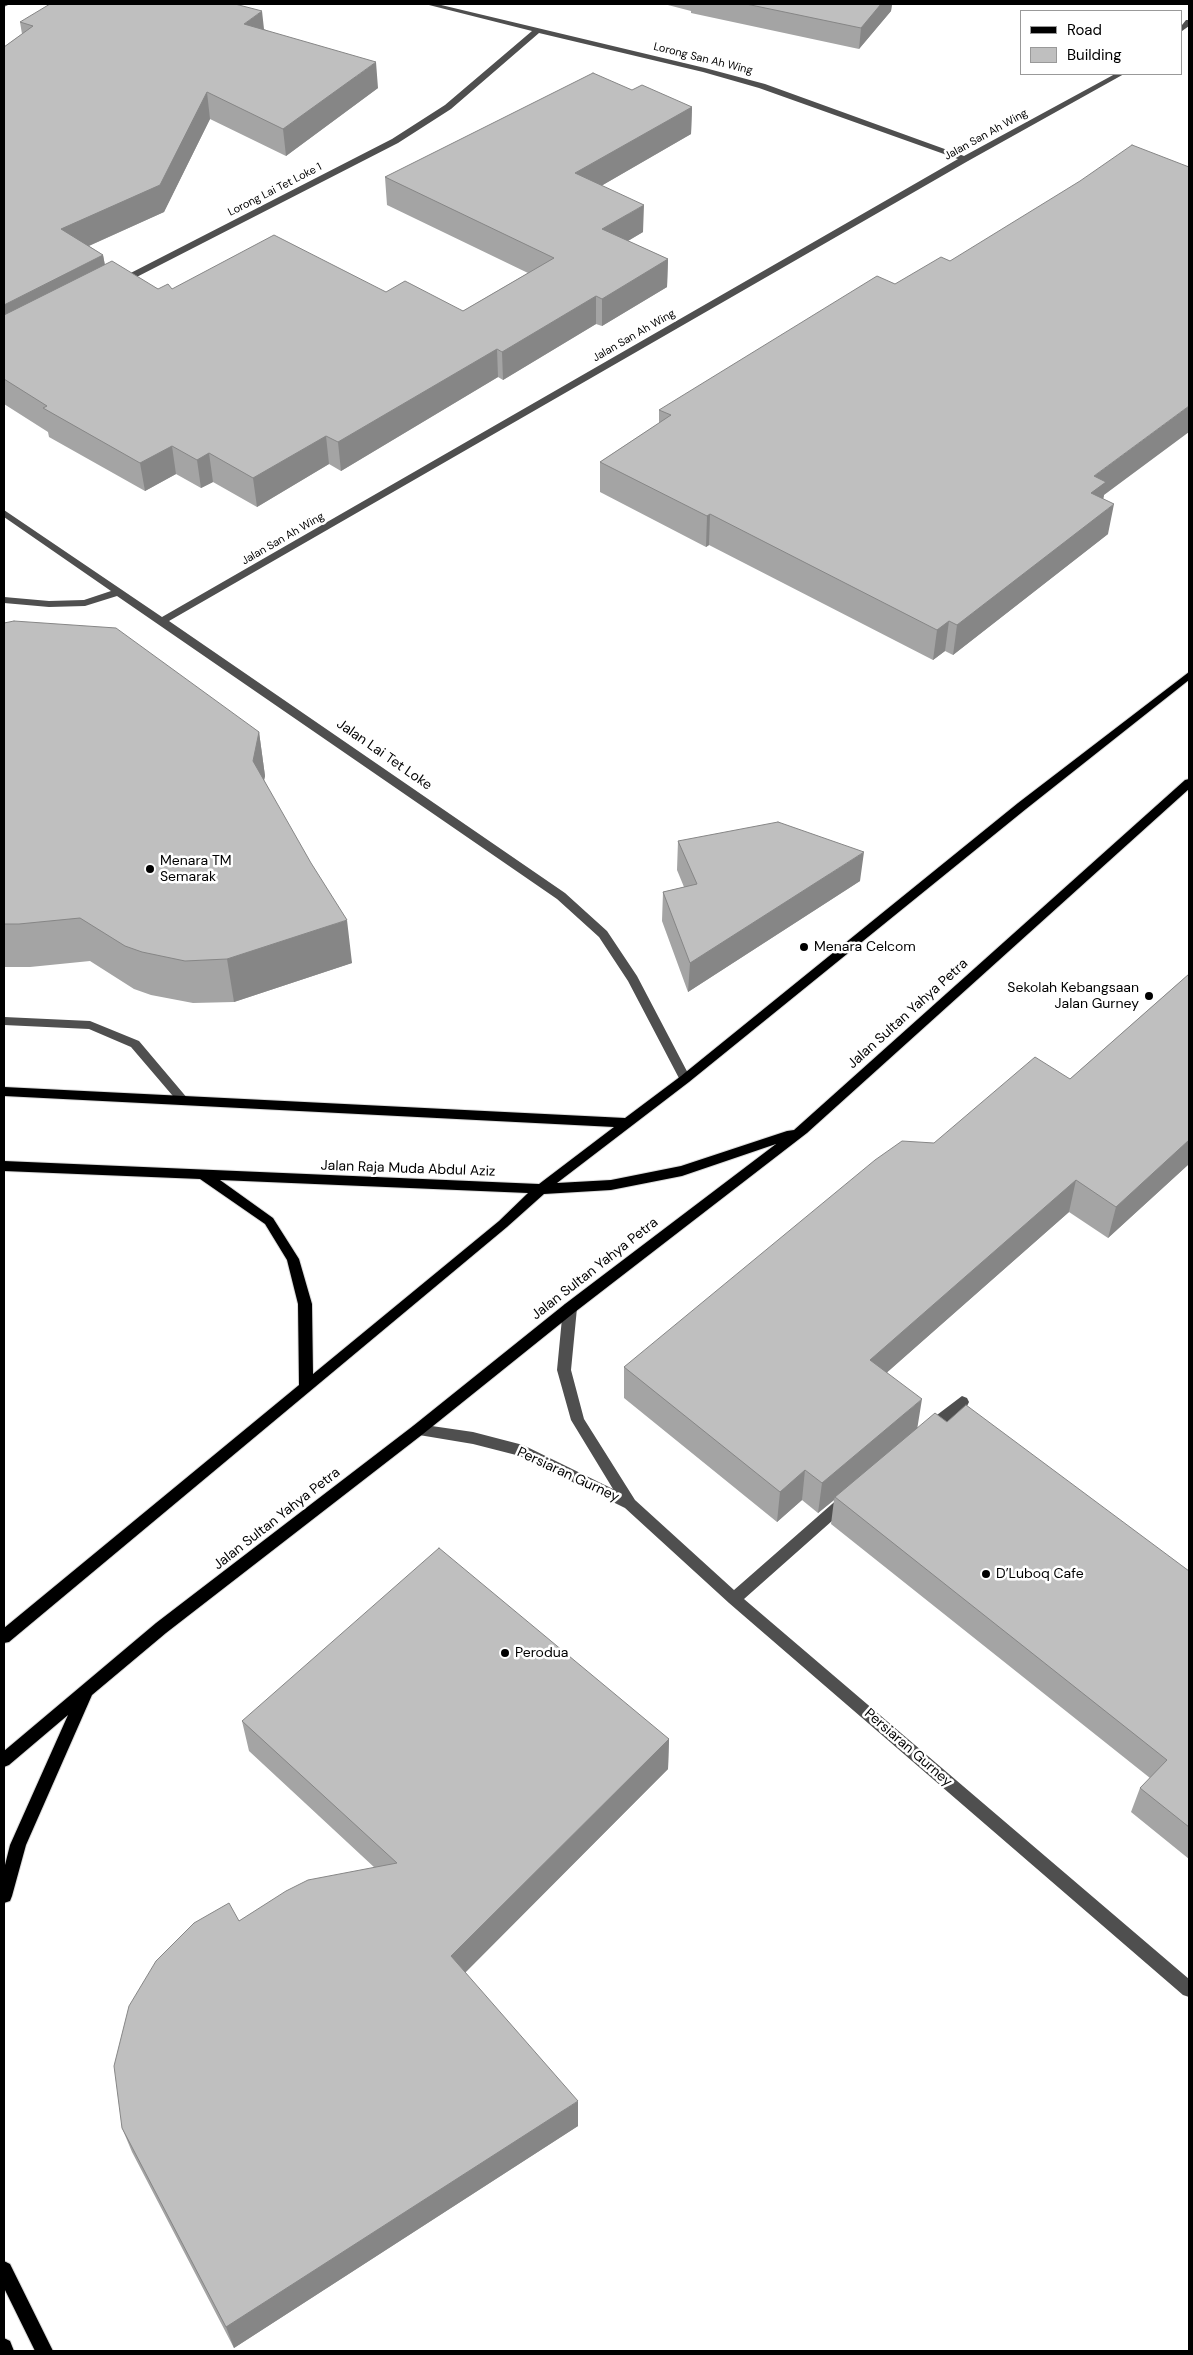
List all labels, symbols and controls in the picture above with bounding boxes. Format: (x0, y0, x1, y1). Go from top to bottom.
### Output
legend (1020, 10, 1183, 75)
text: Road (1067, 20, 1102, 40)
street label: Lorong San Ah Wing (652, 40, 754, 78)
text: Building (1067, 45, 1122, 65)
street label: Jalan San Ah Wing (942, 107, 1030, 163)
street label: Lorong Lai Tet Loke 1 (226, 161, 324, 219)
street label: Jalan San Ah Wing (590, 307, 678, 365)
street label: Jalan San Ah Wing (239, 510, 327, 568)
street label: Jalan Lai Tet Loke (333, 716, 435, 794)
place label: Menara TM Semarak (160, 853, 232, 886)
marker: Menara TM Semarak (144, 863, 156, 875)
place label: Menara Celcom (814, 939, 916, 955)
marker: Menara Celcom (798, 941, 810, 953)
street label: Jalan Sultan Yahya Petra (844, 955, 972, 1073)
place label: Sekolah Kebangsaan Jalan Gurney (1007, 980, 1139, 1012)
marker: Sekolah Kebangsaan Jalan Gurney (1143, 990, 1155, 1002)
street label: Jalan Raja Muda Abdul Aziz (320, 1158, 496, 1180)
street label: Jalan Sultan Yahya Petra (528, 1214, 662, 1324)
street label: Persiaran Gurney (514, 1444, 622, 1506)
street label: Jalan Sultan Yahya Petra (210, 1464, 344, 1574)
place label: D’Luboq Cafe (996, 1566, 1084, 1582)
marker: D’Luboq Cafe (980, 1568, 992, 1580)
place label: Perodua (515, 1645, 568, 1661)
marker: Perodua (499, 1647, 511, 1659)
street label: Persiaran Gurney (861, 1705, 955, 1791)

